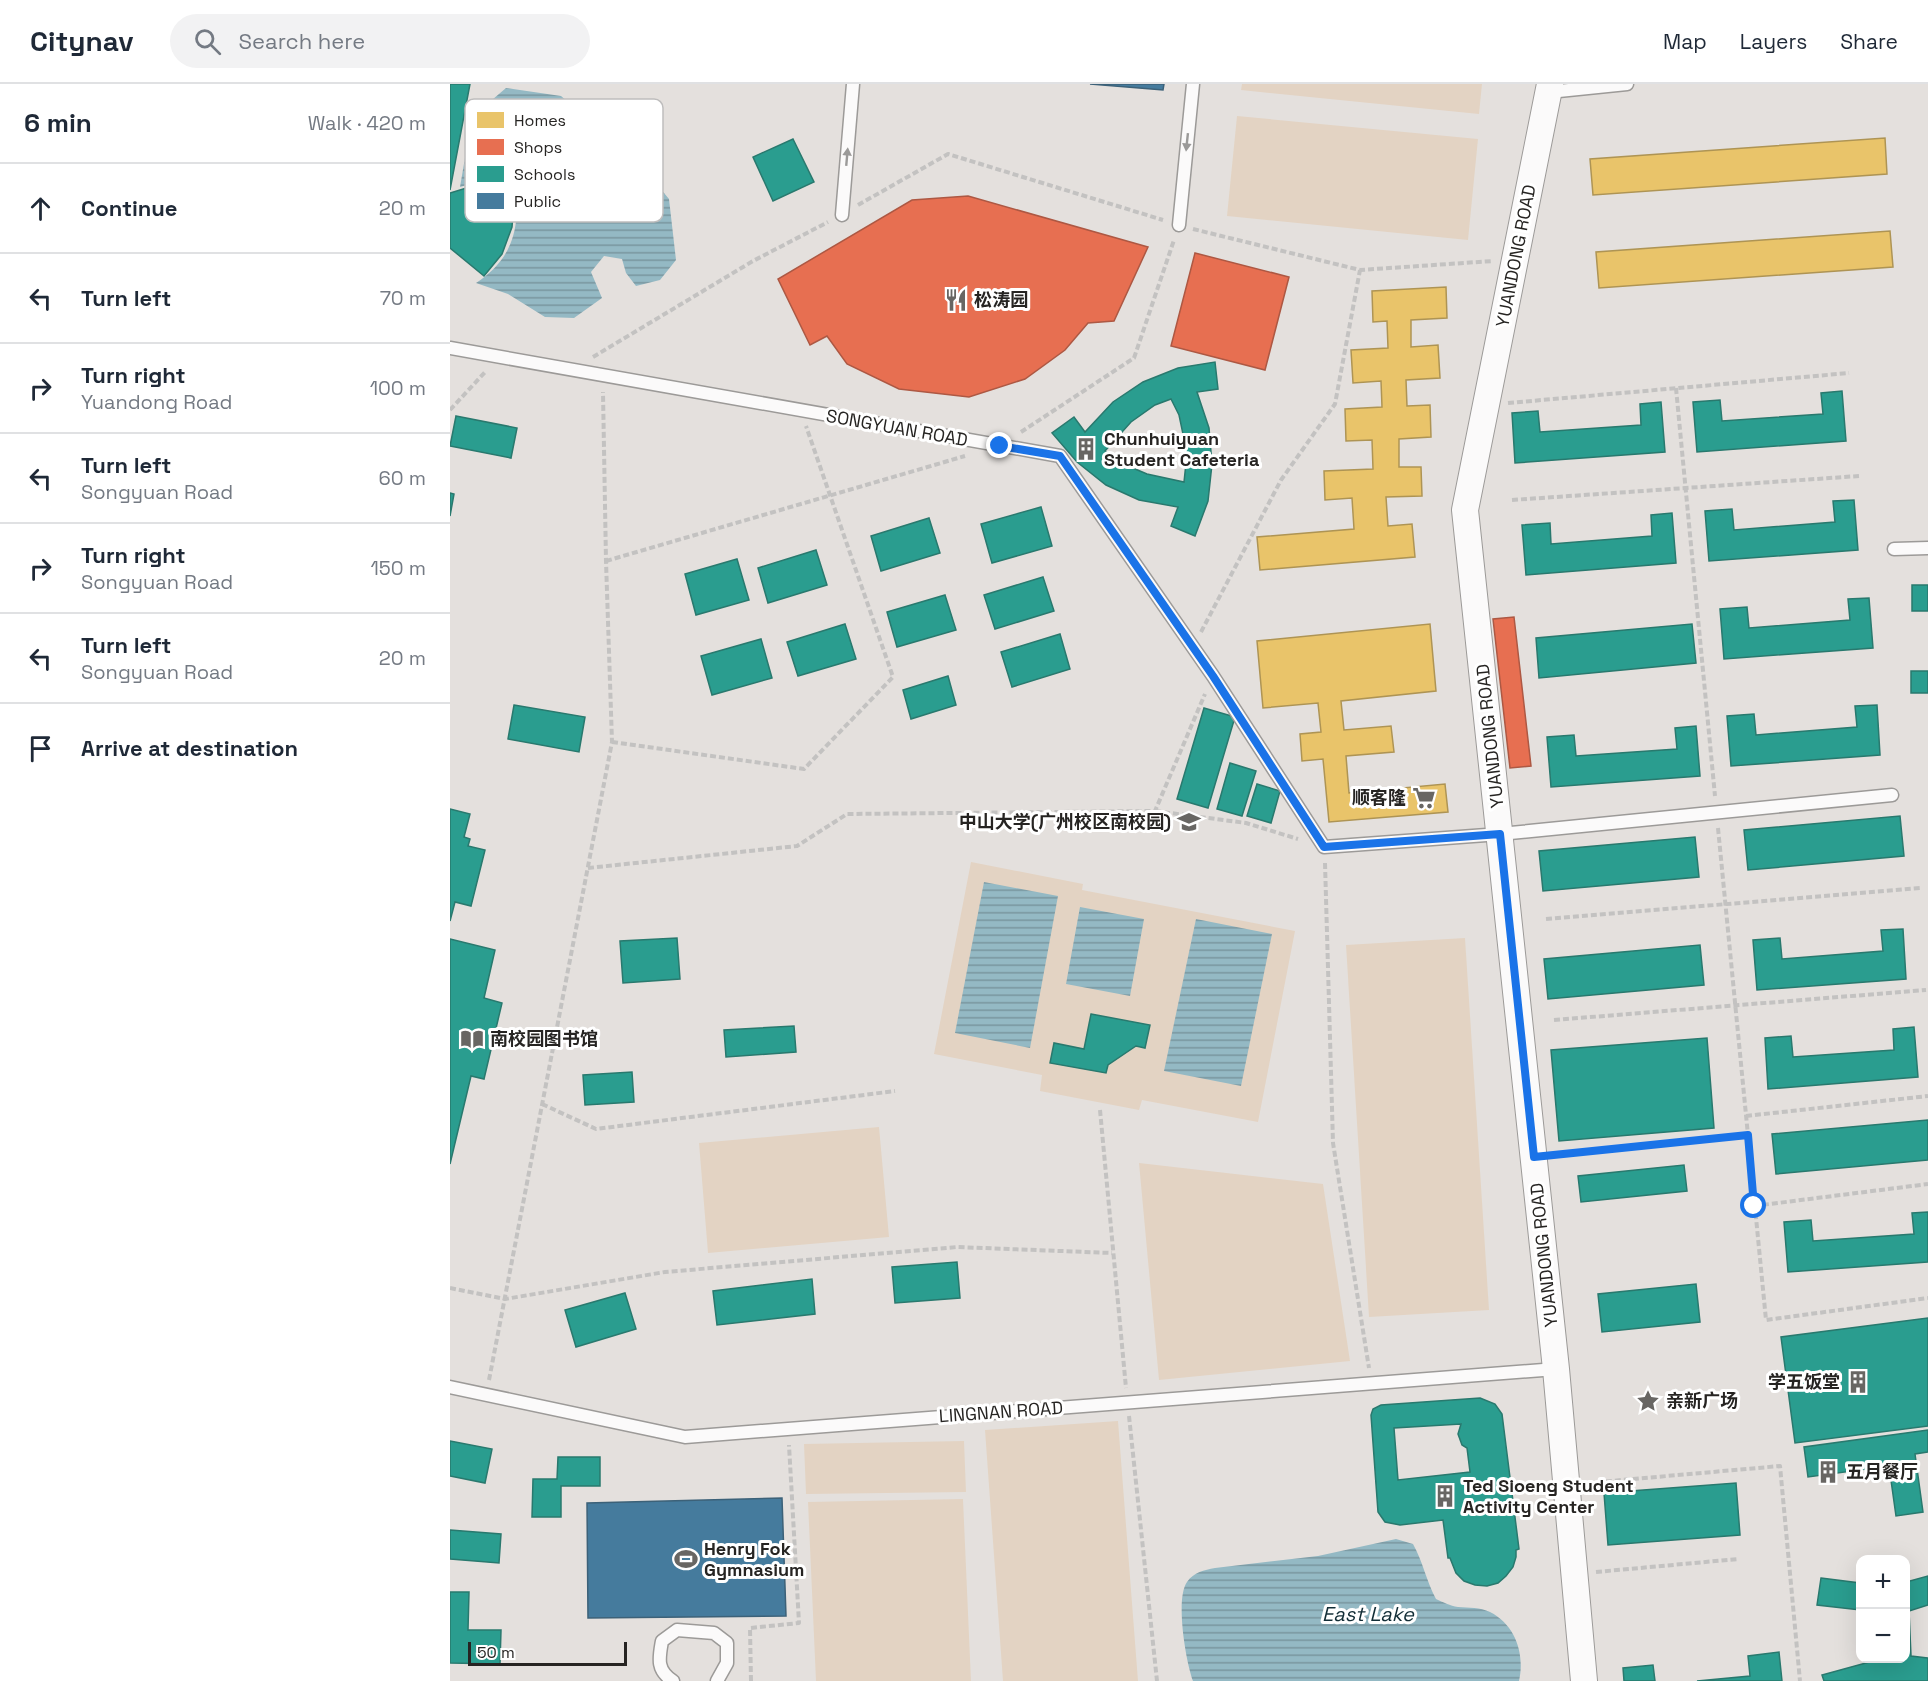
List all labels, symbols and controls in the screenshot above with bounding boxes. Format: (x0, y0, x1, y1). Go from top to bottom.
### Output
search box (170, 14, 590, 68)
text: Citynav (30, 23, 134, 59)
icon: search (191, 25, 224, 58)
text: Search here (239, 27, 365, 55)
text: Map (1663, 28, 1707, 55)
text: Layers (1740, 28, 1807, 55)
text: Share (1840, 28, 1898, 55)
legend (465, 99, 663, 222)
text: 6 min (24, 106, 92, 140)
text: Walk · 420 m (308, 110, 426, 136)
text: Homes (514, 110, 566, 131)
one-way arrow (1182, 133, 1192, 152)
text: Shops (514, 137, 562, 158)
one-way arrow (842, 147, 852, 166)
text: Schools (514, 164, 575, 185)
street label: YUANDONG ROAD (1490, 183, 1541, 329)
text: Public (514, 191, 561, 212)
icon: ahead (24, 192, 57, 225)
text: Continue (81, 194, 177, 222)
text: 20 m (379, 195, 426, 221)
icon: left (24, 282, 57, 315)
text: Turn left (81, 284, 171, 312)
text: 70 m (380, 285, 426, 311)
restaurant icon: 松涛园 (943, 287, 969, 313)
place label: 松涛园 (974, 288, 1028, 311)
text: Turn right (81, 361, 186, 389)
icon: right (24, 372, 57, 405)
text: 100 m (370, 375, 426, 401)
text: Yuandong Road (81, 389, 232, 415)
street label: SONGYUAN ROAD (824, 404, 970, 451)
place label: Chunhuiyuan Student Cafeteria (1104, 427, 1260, 471)
route end (986, 432, 1012, 458)
building icon: Chunhuiyuan Student Cafeteria (1073, 436, 1099, 462)
text: Turn left (81, 451, 171, 479)
icon: left (24, 462, 57, 495)
text: 60 m (379, 465, 426, 491)
text: Songyuan Road (81, 479, 233, 505)
text: Turn right (81, 541, 186, 569)
icon: right (24, 552, 57, 585)
text: 150 m (371, 555, 426, 581)
text: Songyuan Road (81, 569, 233, 595)
text: Turn left (81, 631, 171, 659)
icon: left (24, 642, 57, 675)
text: 20 m (379, 645, 426, 671)
text: Songyuan Road (81, 659, 233, 685)
street label: YUANDONG ROAD (1470, 663, 1509, 809)
icon: arrive (24, 732, 57, 765)
text: Arrive at destination (81, 734, 298, 762)
supermarket icon: 顺客隆 (1411, 785, 1437, 811)
place label: 顺客隆 (1352, 786, 1406, 809)
school or university icon: 中山大学(广州校区南校园) (1176, 809, 1202, 835)
place label: 中山大学(广州校区南校园) (959, 810, 1171, 833)
library icon: 南校园图书馆 (459, 1026, 485, 1052)
place label: 南校园图书馆 (490, 1027, 598, 1050)
street label: YUANDONG ROAD (1524, 1182, 1563, 1328)
route start (1740, 1192, 1766, 1218)
building icon: 学五饭堂 (1845, 1369, 1871, 1395)
place label: 学五饭堂 (1768, 1370, 1840, 1393)
place icon: 亲新广场 (1635, 1388, 1661, 1414)
place label: 亲新广场 (1666, 1389, 1738, 1412)
street label: LINGNAN ROAD (938, 1396, 1064, 1427)
building icon: 五月餐厅 (1815, 1459, 1841, 1485)
place label: 五月餐厅 (1846, 1460, 1918, 1483)
place label: Ted Sioeng Student Activity Center (1463, 1474, 1634, 1518)
building icon: Ted Sioeng Student Activity Center (1432, 1483, 1458, 1509)
place label: Henry Fok Gymnasium (704, 1537, 804, 1581)
sports icon: Henry Fok Gymnasium (673, 1546, 699, 1572)
map controls (1856, 1555, 1910, 1663)
button: + (1856, 1555, 1910, 1609)
water label: East Lake (1322, 1601, 1415, 1627)
button: − (1856, 1609, 1910, 1663)
scale bar (468, 1639, 627, 1666)
text: 50 m (477, 1642, 515, 1663)

